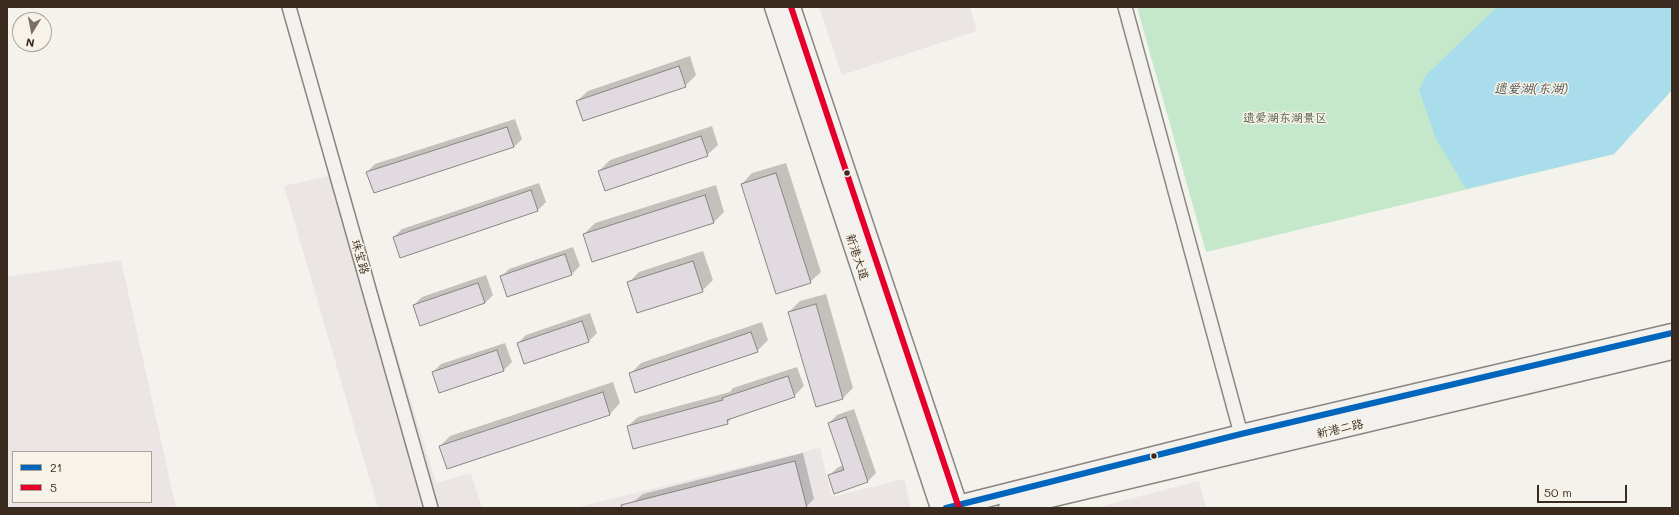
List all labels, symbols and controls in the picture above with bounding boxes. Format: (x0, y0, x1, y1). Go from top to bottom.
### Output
north arrow (12, 12, 52, 52)
text: N (25, 35, 35, 51)
water label: 遗爱湖(东湖) (1494, 81, 1568, 97)
park label: 遗爱湖东湖景区 (1243, 111, 1327, 125)
unlabelled marker (842, 168, 852, 178)
street label: 新港大道 (843, 232, 871, 282)
street label: 珠宝路 (348, 238, 372, 276)
street label: 新港二路 (1315, 417, 1365, 441)
legend (12, 451, 152, 503)
unlabelled marker (1149, 451, 1159, 461)
text: 21 (50, 459, 62, 475)
scale bar (1539, 477, 1629, 503)
text: 5 (50, 479, 57, 495)
text: 50 m (1544, 484, 1572, 500)

